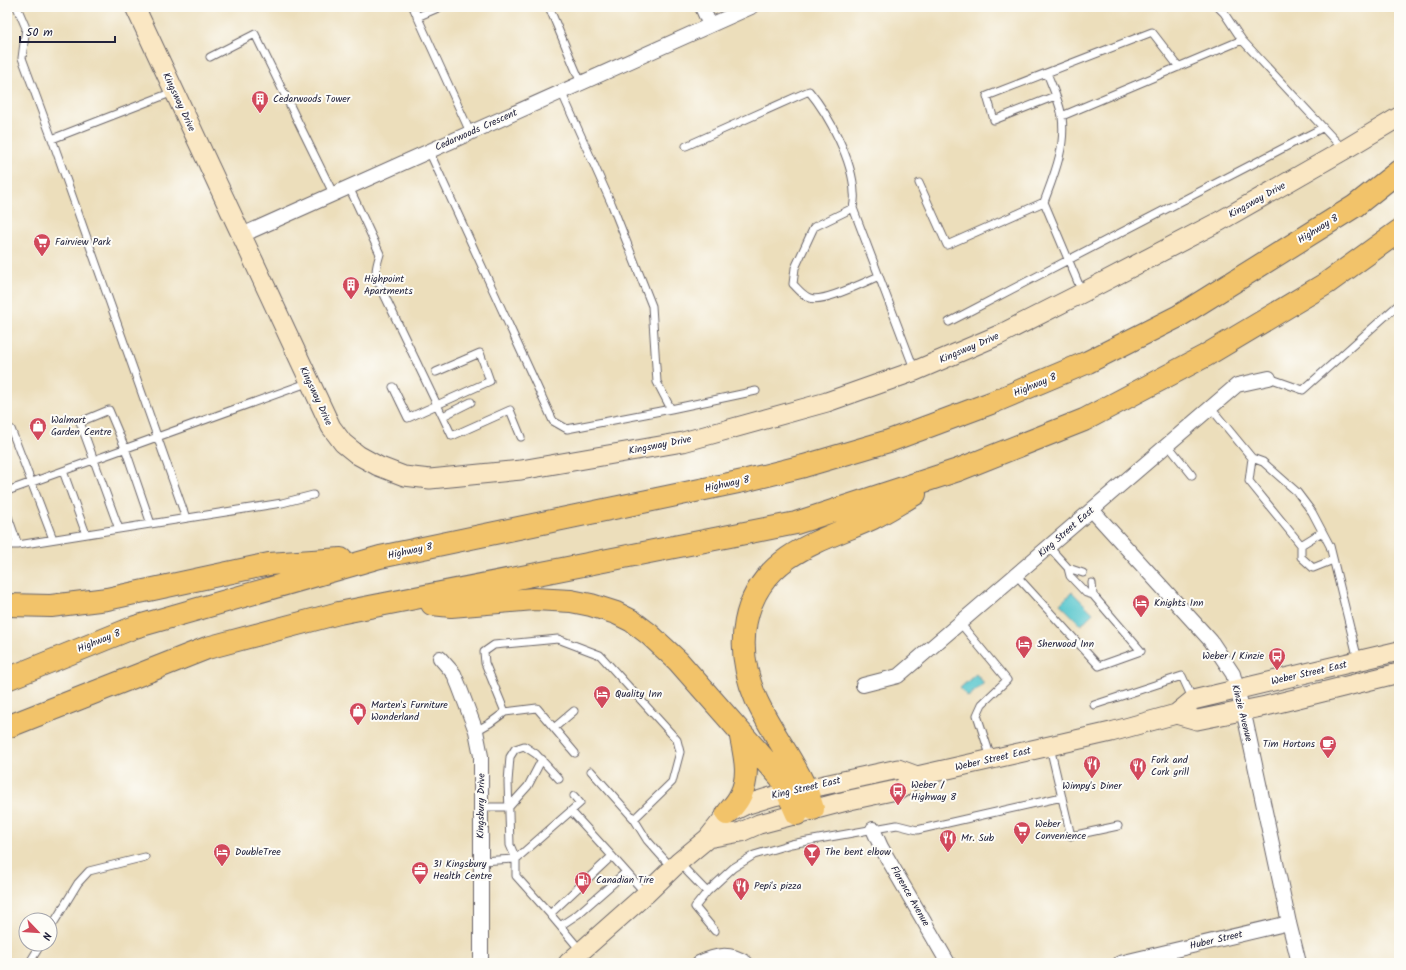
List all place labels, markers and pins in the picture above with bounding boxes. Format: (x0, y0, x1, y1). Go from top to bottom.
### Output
building icon: Cedarwoods Tower (250, 89, 270, 114)
place label: Cedarwoods Tower (273, 91, 351, 107)
supermarket icon: Fairview Park (32, 232, 52, 257)
place label: Fairview Park (55, 234, 111, 250)
place label: Highpoint Apartments (364, 271, 413, 299)
building icon: Highpoint Apartments (341, 275, 361, 300)
place label: Walmart Garden Centre (51, 412, 112, 440)
shop icon: Walmart Garden Centre (28, 416, 48, 441)
hotel icon: Knights Inn (1131, 593, 1151, 618)
place label: Knights Inn (1154, 595, 1204, 611)
hotel icon: Sherwood Inn (1014, 634, 1034, 659)
place label: Sherwood Inn (1037, 636, 1094, 652)
bus stop icon: Weber / Kinzie (1267, 646, 1287, 671)
place label: Weber / Kinzie (1202, 648, 1264, 664)
hotel icon: Quality Inn (592, 684, 612, 709)
place label: Quality Inn (615, 686, 662, 702)
place label: Marten's Furniture Wonderland (371, 697, 448, 725)
shop icon: Marten's Furniture Wonderland (348, 701, 368, 726)
cafe icon: Tim Hortons (1318, 734, 1338, 759)
place label: Tim Hortons (1263, 736, 1316, 752)
place label: Fork and Cork grill (1151, 752, 1189, 780)
restaurant icon: Wimpy's Diner (1082, 754, 1102, 779)
restaurant icon: Fork and Cork grill (1128, 756, 1148, 781)
place label: Weber / Highway 8 (911, 777, 957, 805)
place label: Wimpy's Diner (1062, 778, 1122, 794)
bus stop icon: Weber / Highway 8 (888, 781, 908, 806)
place label: Weber Convenience (1035, 816, 1087, 844)
supermarket icon: Weber Convenience (1012, 820, 1032, 845)
restaurant icon: Mr. Sub (938, 828, 958, 853)
place label: Mr. Sub (961, 830, 995, 846)
hotel icon: DoubleTree (212, 842, 232, 867)
bar icon: The bent elbow (802, 842, 822, 867)
place label: DoubleTree (235, 844, 281, 860)
place label: The bent elbow (825, 844, 891, 860)
place label: 31 Kingsbury Health Centre (433, 856, 493, 884)
office icon: 31 Kingsbury Health Centre (410, 860, 430, 885)
fuel station icon: Canadian Tire (573, 870, 593, 895)
place label: Canadian Tire (596, 872, 654, 888)
restaurant icon: Pepi's pizza (731, 876, 751, 901)
place label: Pepi's pizza (754, 878, 802, 894)

